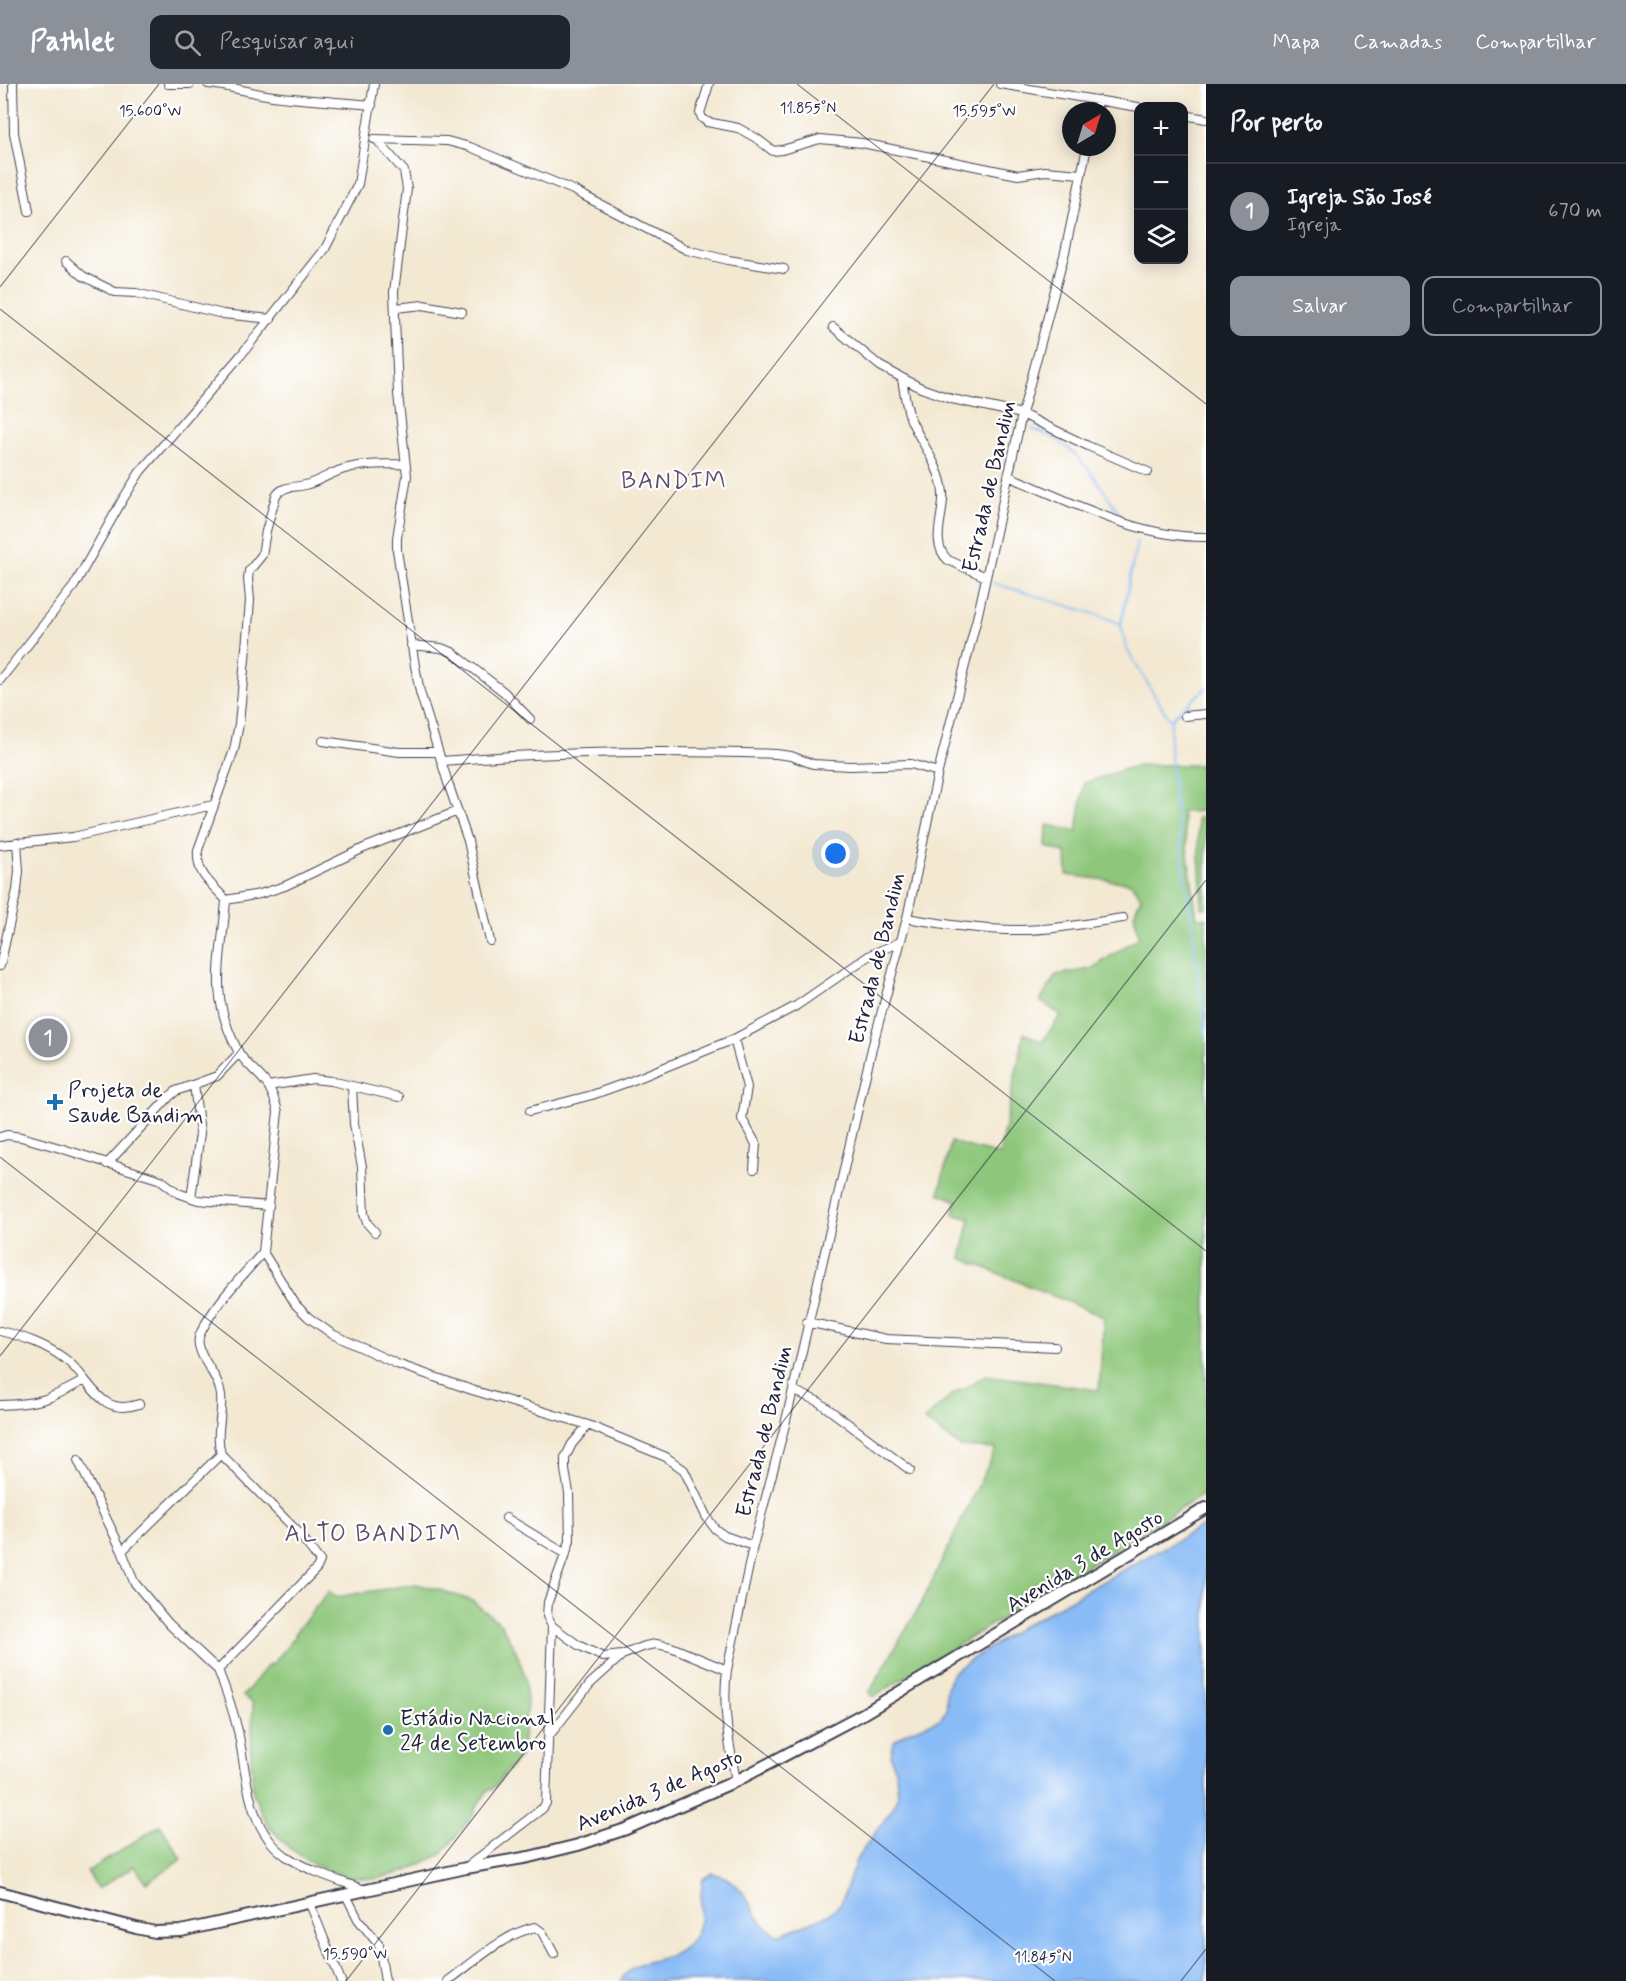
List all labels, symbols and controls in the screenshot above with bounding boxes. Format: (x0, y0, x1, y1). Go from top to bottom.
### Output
search box (150, 15, 570, 69)
text: Pathlet (30, 24, 114, 61)
icon: search (171, 26, 204, 59)
text: Pesquisar aqui (219, 28, 354, 56)
text: Mapa (1272, 28, 1320, 56)
text: Camadas (1353, 28, 1442, 56)
text: Compartilhar (1475, 28, 1596, 56)
text: 11.855°N (780, 99, 836, 119)
text: 15.600°W (119, 102, 181, 122)
text: 15.595°W (952, 102, 1016, 122)
north arrow (1062, 102, 1116, 156)
map controls (1134, 102, 1188, 264)
button: + (1134, 102, 1188, 156)
text: Por perto (1230, 106, 1323, 140)
button: − (1134, 156, 1188, 210)
text: Igreja São José (1287, 184, 1432, 212)
text: 1 (1245, 198, 1254, 225)
text: 670 m (1548, 198, 1602, 225)
button: layers (1134, 210, 1188, 264)
text: Igreja (1287, 212, 1341, 239)
button: Salvar (1230, 276, 1410, 336)
button: Compartilhar (1422, 276, 1602, 336)
street label: Estrada de Bandim (957, 398, 1023, 575)
district label: BANDIM (621, 466, 727, 497)
your location (821, 839, 850, 868)
street label: Estrada de Bandim (843, 870, 913, 1047)
pin: 1 (28, 1016, 68, 1060)
place label: Projeta de Saude Bandim (68, 1077, 204, 1130)
marker: Projeta de Saude Bandim (46, 1093, 64, 1111)
street label: Estrada de Bandim (730, 1343, 800, 1520)
street label: Avenida 3 de Agosto (1001, 1504, 1169, 1621)
district label: ALTO BANDIM (285, 1519, 461, 1550)
place label: Estádio Nacional 24 de Setembro (400, 1705, 555, 1758)
marker: Estádio Nacional 24 de Setembro (381, 1723, 395, 1737)
street label: Avenida 3 de Agosto (572, 1743, 748, 1839)
text: 15.590°W (323, 1945, 387, 1965)
text: 11.845°N (1014, 1948, 1072, 1968)

